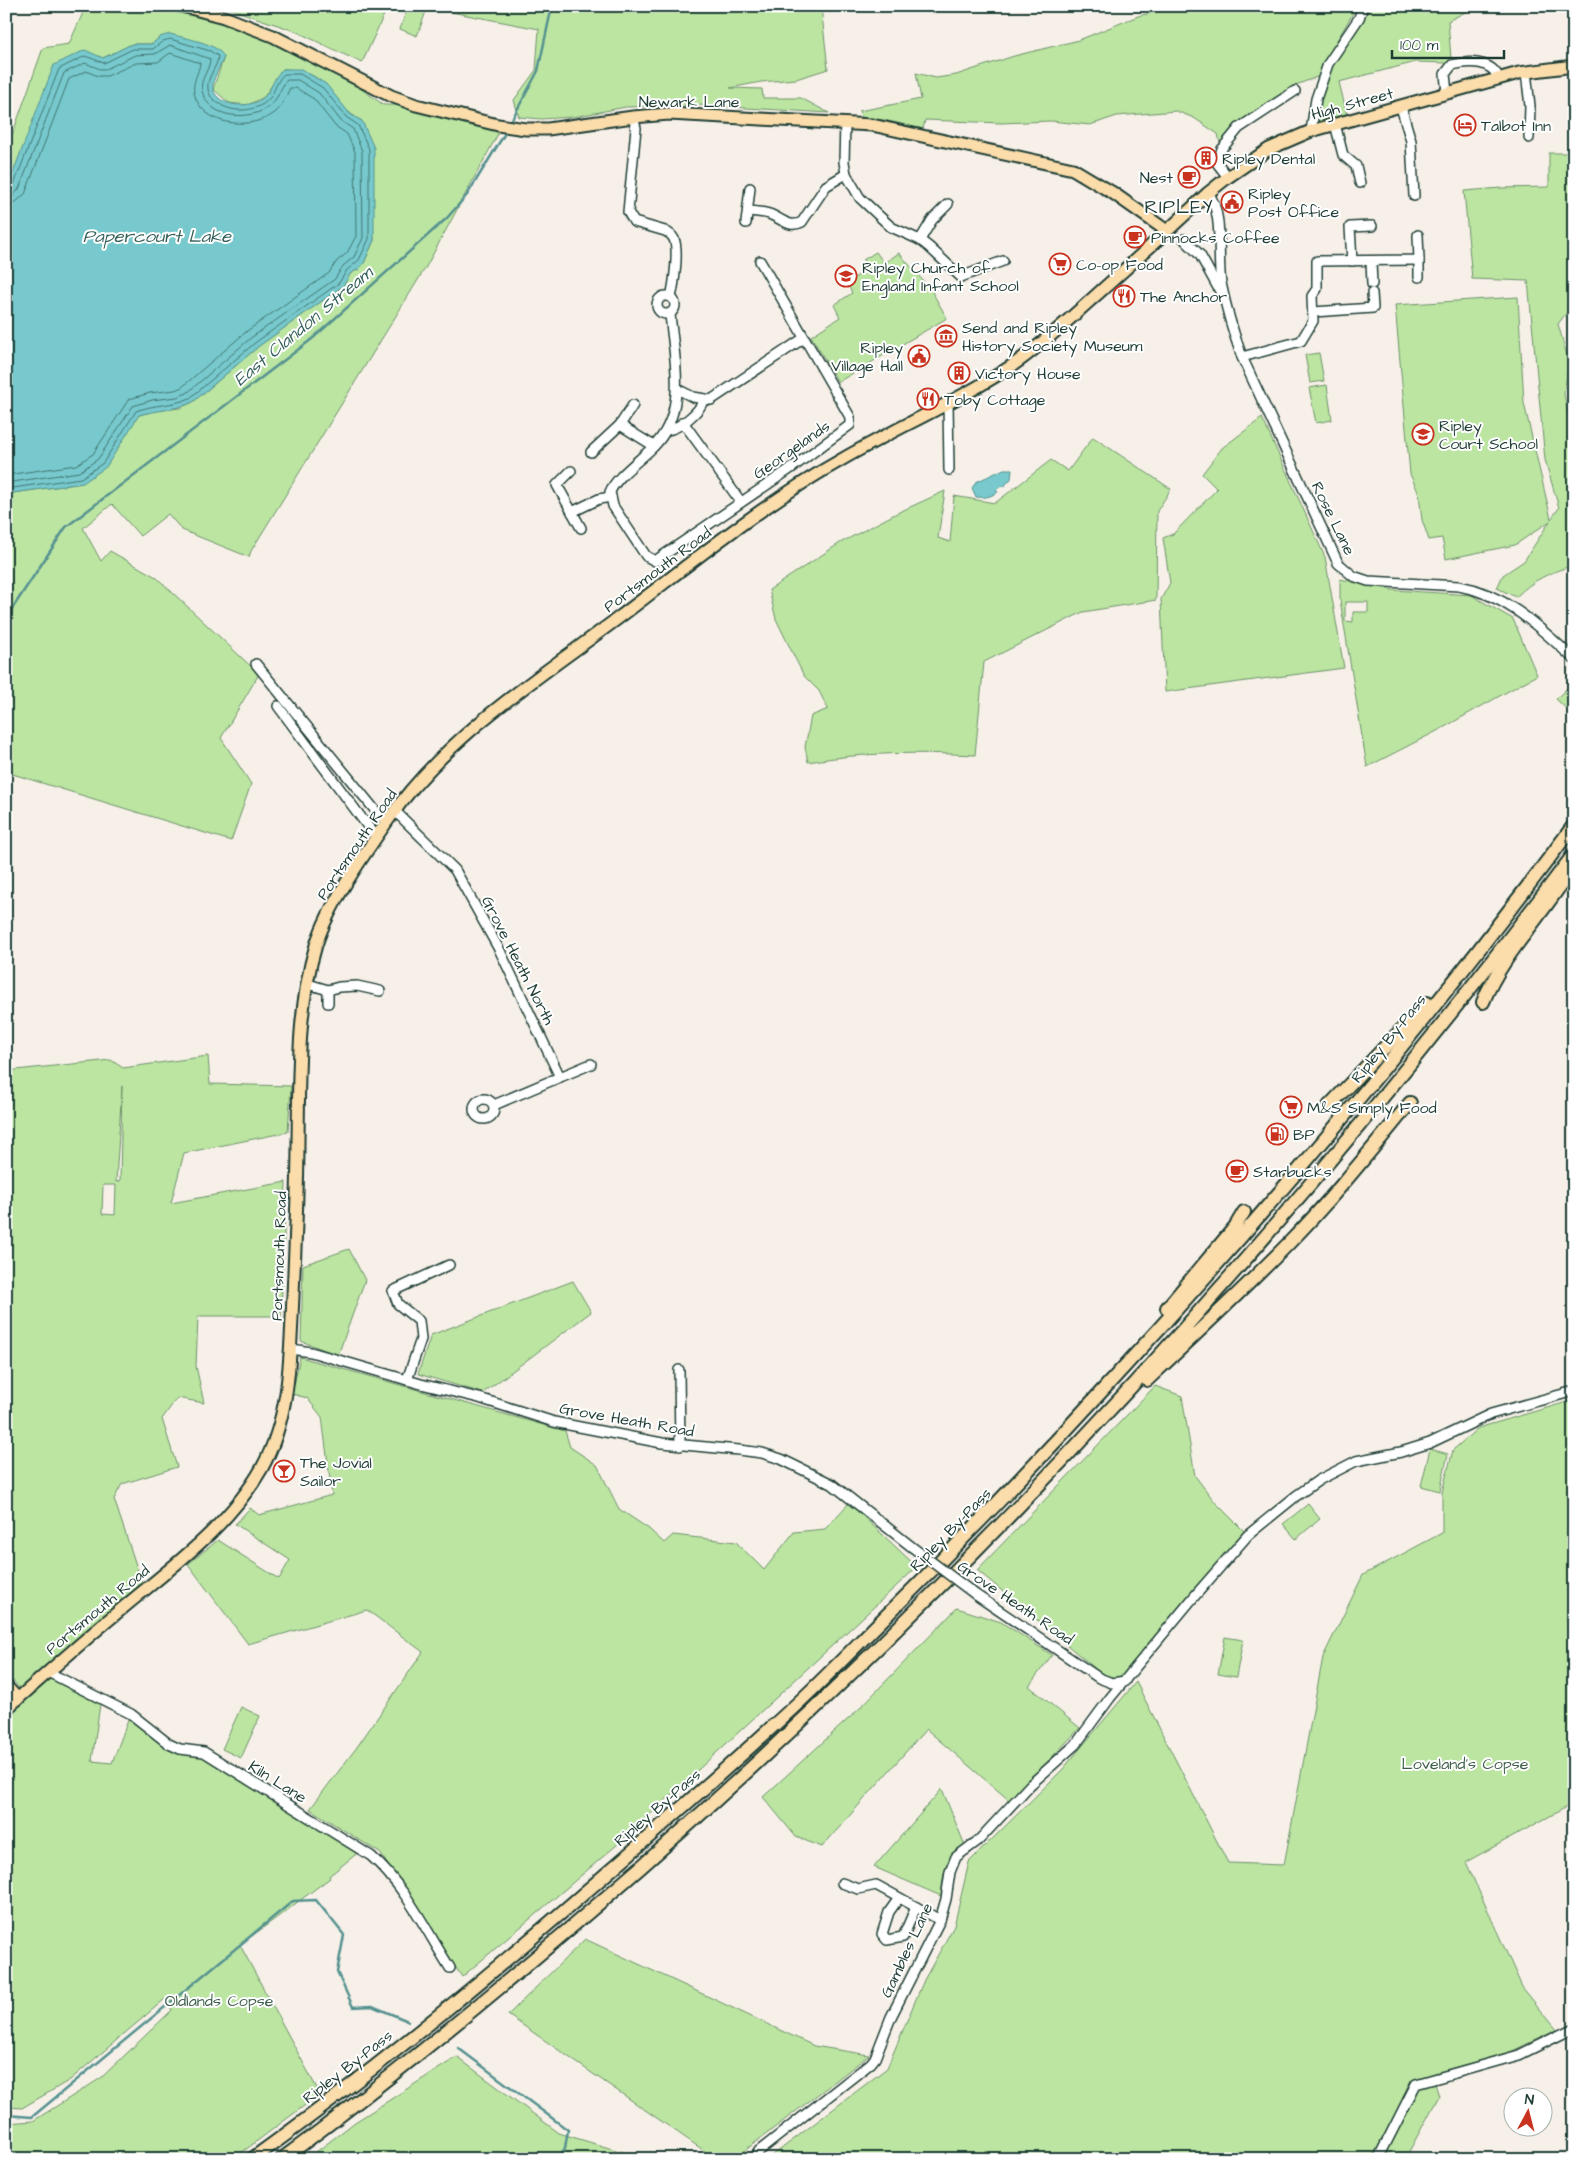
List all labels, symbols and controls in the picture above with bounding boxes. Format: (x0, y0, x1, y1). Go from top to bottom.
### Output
scale bar (1392, 28, 1505, 60)
text: 100 m (1400, 35, 1439, 56)
street label: High Street (1309, 82, 1396, 126)
street label: Newark Lane (639, 91, 740, 113)
hotel icon: Talbot Inn (1453, 113, 1477, 137)
place label: Talbot Inn (1481, 115, 1551, 137)
building icon: Ripley Dental (1194, 146, 1218, 170)
place label: Ripley Dental (1222, 148, 1315, 171)
cafe icon: Nest (1177, 165, 1201, 189)
place label: Nest (1140, 167, 1174, 189)
place label: Ripley Post Office (1248, 183, 1339, 223)
public building icon: Ripley Post Office (1220, 190, 1244, 214)
district label: RIPLEY (1144, 194, 1214, 221)
water label: Papercourt Lake (83, 224, 232, 249)
cafe icon: Pinnocks Coffee (1123, 225, 1147, 249)
place label: Pinnocks Coffee (1151, 227, 1280, 249)
supermarket icon: Co-op Food (1048, 252, 1072, 276)
place label: Co-op Food (1076, 254, 1163, 276)
place label: Ripley Church of England Infant School (862, 257, 1019, 298)
water label: East Clandon Stream (229, 260, 380, 392)
school or university icon: Ripley Church of England Infant School (834, 264, 858, 288)
restaurant icon: The Anchor (1112, 284, 1136, 308)
place label: The Anchor (1140, 286, 1227, 308)
place label: Send and Ripley History Society Museum (962, 317, 1143, 358)
museum icon: Send and Ripley History Society Museum (934, 324, 958, 348)
place label: Ripley Village Hall (831, 337, 903, 378)
public building icon: Ripley Village Hall (907, 344, 931, 368)
building icon: Victory House (947, 361, 971, 385)
place label: Victory House (975, 363, 1081, 386)
restaurant icon: Toby Cottage (916, 387, 940, 411)
place label: Toby Cottage (944, 389, 1046, 412)
street label: Georgelands (749, 415, 835, 485)
place label: Ripley Court School (1439, 415, 1538, 455)
school or university icon: Ripley Court School (1411, 422, 1435, 446)
street label: Rose Lane (1306, 478, 1361, 559)
street label: Portsmouth Road (599, 522, 716, 618)
street label: Portsmouth Road (311, 785, 402, 904)
street label: Grove Heath North (476, 892, 560, 1029)
street label: Ripley By-Pass (1346, 989, 1432, 1088)
supermarket icon: M&S Simply Food (1279, 1095, 1303, 1119)
place label: M&S Simply Food (1307, 1097, 1437, 1120)
fuel station icon: BP (1265, 1122, 1289, 1146)
place label: BP (1293, 1124, 1315, 1146)
cafe icon: Starbucks (1225, 1159, 1249, 1183)
place label: Starbucks (1253, 1161, 1332, 1183)
street label: Portsmouth Road (266, 1191, 292, 1321)
street label: Grove Heath Road (558, 1397, 696, 1443)
place label: The Jovial Sailor (300, 1452, 372, 1492)
bar icon: The Jovial Sailor (272, 1459, 296, 1483)
street label: Ripley By-Pass (905, 1483, 997, 1577)
street label: Grove Heath Road (953, 1556, 1078, 1650)
street label: Portsmouth Road (41, 1560, 154, 1660)
park label: Loveland's Copse (1402, 1753, 1529, 1775)
street label: Kiln Lane (244, 1755, 311, 1809)
street label: Ripley By-Pass (609, 1764, 707, 1852)
street label: Gambles Lane (875, 1899, 939, 2001)
park label: Oldlands Copse (165, 1990, 274, 2012)
street label: Ripley By-Pass (298, 2025, 398, 2110)
north arrow (1502, 2088, 1552, 2138)
text: N (1524, 2090, 1535, 2111)

